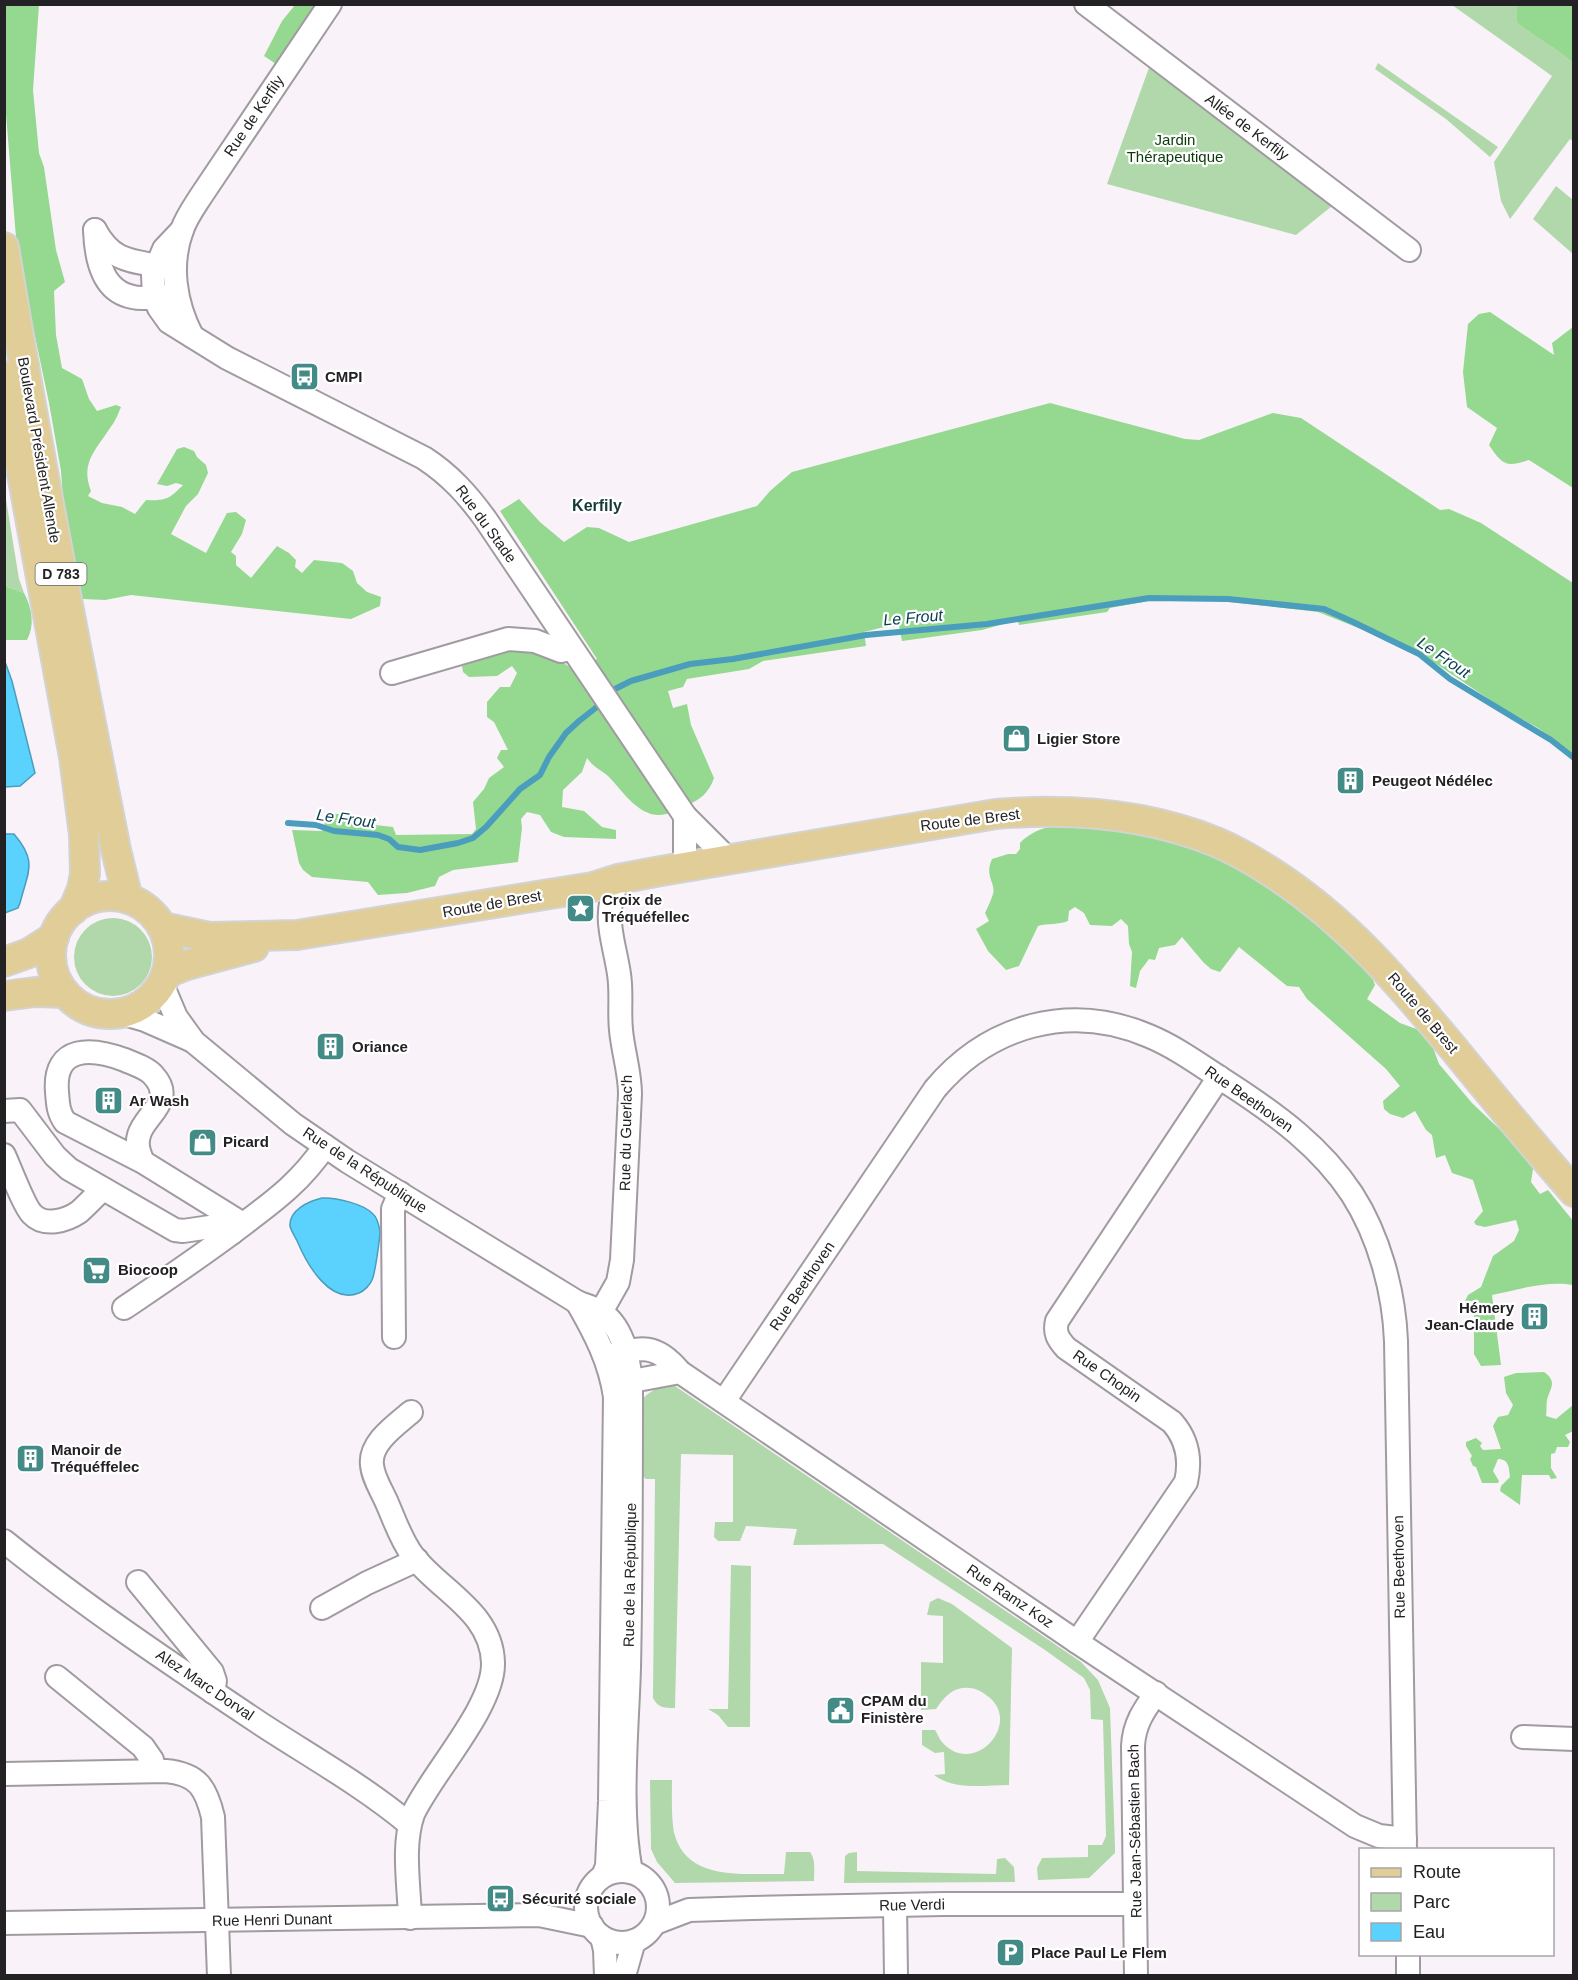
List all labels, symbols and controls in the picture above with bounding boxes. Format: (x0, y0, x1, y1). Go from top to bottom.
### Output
street label: Rue de Kerfily (220, 72, 287, 160)
street label: Allée de Kerfily (1202, 90, 1293, 164)
park label: Jardin Thérapeutique (1127, 131, 1223, 165)
street label: Boulevard Président Allende (15, 356, 64, 544)
bus stop icon: CMPI (288, 361, 320, 393)
place label: CMPI (325, 368, 363, 385)
street label: Rue du Stade (453, 482, 520, 566)
district label: Kerfily (572, 497, 622, 514)
road number: D 783 (36, 563, 86, 585)
water label: Le Frout (883, 606, 944, 629)
water label: Le Frout (1414, 634, 1474, 681)
shop icon: Ligier Store (1000, 723, 1032, 755)
place label: Ligier Store (1037, 730, 1120, 747)
building icon: Peugeot Nédélec (1335, 765, 1367, 797)
place label: Peugeot Nédélec (1372, 772, 1493, 789)
street label: Route de Brest (919, 805, 1021, 834)
water label: Le Frout (315, 806, 377, 831)
street label: Route de Brest (441, 886, 543, 921)
place label: Croix de Tréquéfellec (602, 891, 690, 925)
place icon: Croix de Tréquéfellec (565, 893, 597, 925)
street label: Route de Brest (1385, 969, 1463, 1057)
building icon: Oriance (315, 1031, 347, 1063)
place label: Oriance (352, 1038, 408, 1055)
street label: Rue Beethoven (1202, 1062, 1297, 1135)
street label: Rue du Guerlac'h (616, 1075, 635, 1191)
building icon: Ar Wash (92, 1085, 124, 1117)
place label: Ar Wash (129, 1092, 189, 1109)
street label: Rue de la République (300, 1123, 430, 1216)
shop icon: Picard (186, 1126, 218, 1158)
place label: Picard (223, 1133, 269, 1150)
street label: Rue Beethoven (766, 1238, 838, 1333)
supermarket icon: Biocoop (81, 1254, 113, 1286)
place label: Biocoop (118, 1261, 178, 1278)
place label: Hémery Jean-Claude (1425, 1299, 1515, 1333)
building icon: Hémery Jean-Claude (1519, 1301, 1551, 1333)
street label: Rue Chopin (1070, 1346, 1145, 1405)
place label: Manoir de Tréquéffelec (51, 1441, 139, 1475)
building icon: Manoir de Tréquéffelec (14, 1443, 46, 1475)
street label: Rue de la République (620, 1503, 639, 1647)
street label: Rue Beethoven (1389, 1515, 1408, 1619)
street label: Rue Ramz Koz (964, 1560, 1057, 1631)
street label: Alez Marc Dorval (153, 1646, 257, 1724)
place label: CPAM du Finistère (861, 1692, 927, 1726)
public building icon: CPAM du Finistère (824, 1694, 856, 1726)
street label: Rue Jean-Sébastien Bach (1124, 1744, 1145, 1918)
legend (1359, 1848, 1554, 1956)
text: Route (1413, 1862, 1461, 1882)
bus stop icon: Sécurité sociale (485, 1883, 517, 1915)
place label: Sécurité sociale (522, 1890, 636, 1907)
text: Parc (1413, 1892, 1450, 1912)
street label: Rue Verdi (879, 1895, 945, 1914)
street label: Rue Henri Dunant (212, 1910, 333, 1929)
text: Eau (1413, 1922, 1445, 1942)
parking icon: Place Paul Le Flem (994, 1937, 1026, 1969)
place label: Place Paul Le Flem (1031, 1944, 1167, 1961)

